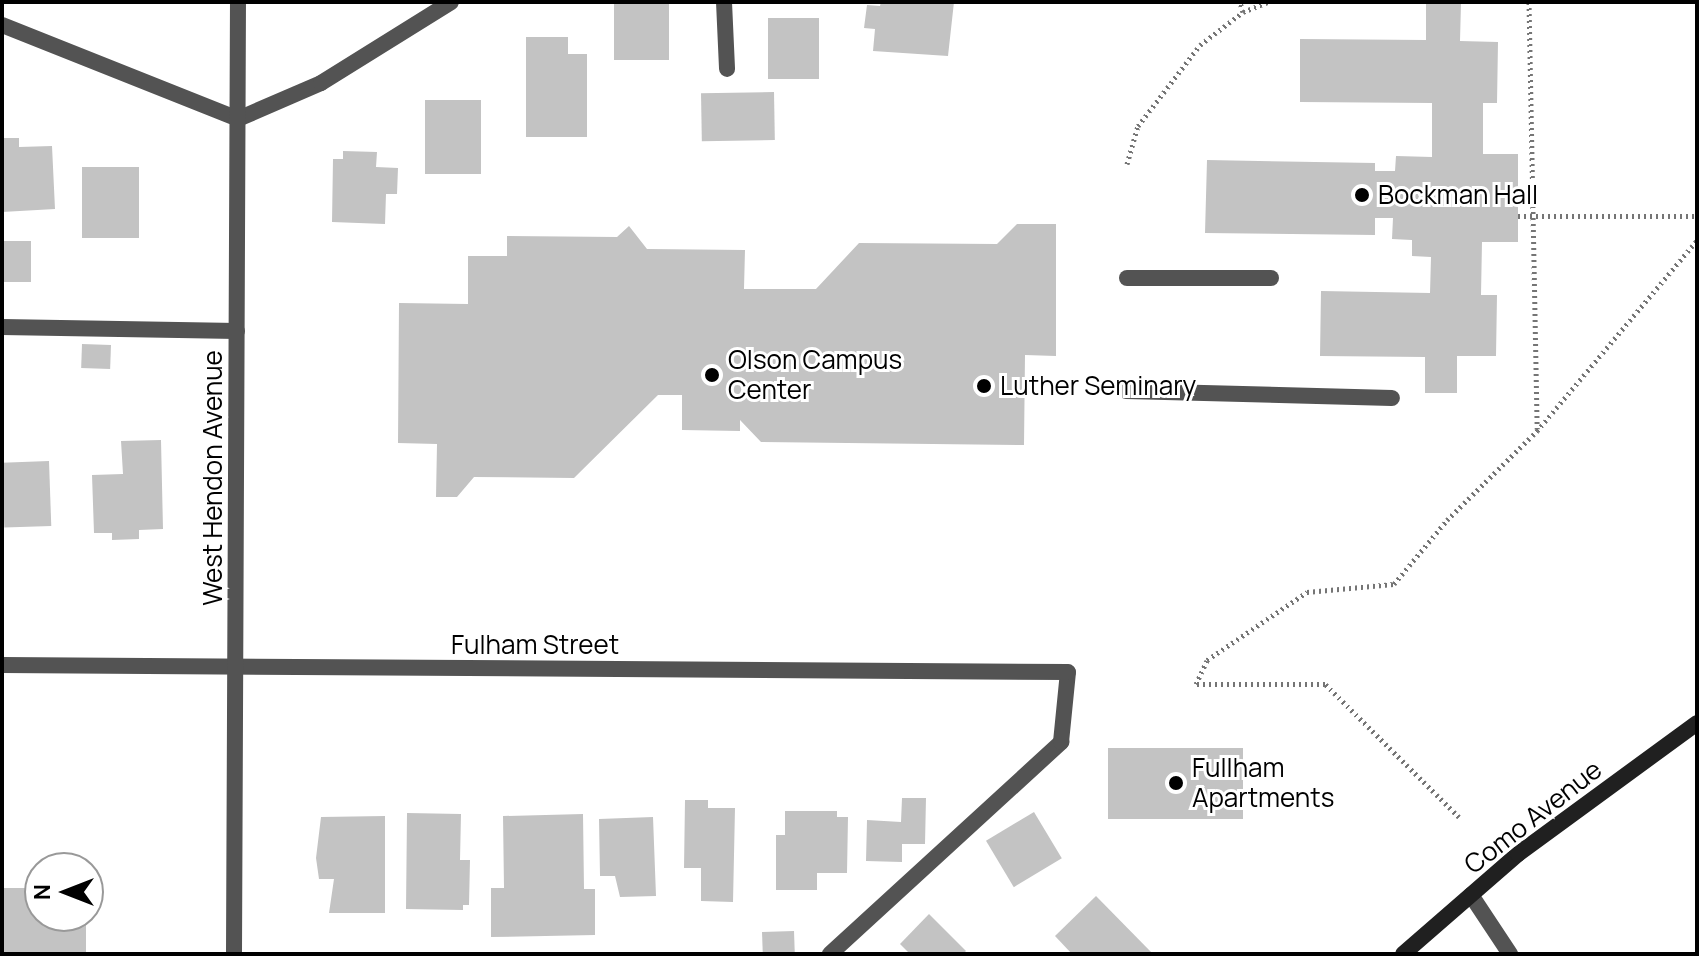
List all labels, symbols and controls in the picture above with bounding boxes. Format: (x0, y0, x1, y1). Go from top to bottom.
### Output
place label: Bockman Hall (1378, 179, 1538, 211)
marker: Bockman Hall (1353, 186, 1371, 204)
place label: Olson Campus Center (728, 344, 902, 406)
street label: West Hendon Avenue (197, 350, 229, 606)
marker: Olson Campus Center (703, 366, 721, 384)
place label: Luther Seminary (1000, 370, 1196, 402)
marker: Luther Seminary (975, 377, 993, 395)
street label: Fulham Street (451, 629, 619, 661)
place label: Fullham Apartments (1192, 752, 1334, 814)
street label: Como Avenue (1458, 754, 1608, 880)
marker: Fullham Apartments (1167, 774, 1185, 792)
north arrow (24, 852, 104, 932)
text: N (27, 884, 57, 900)

